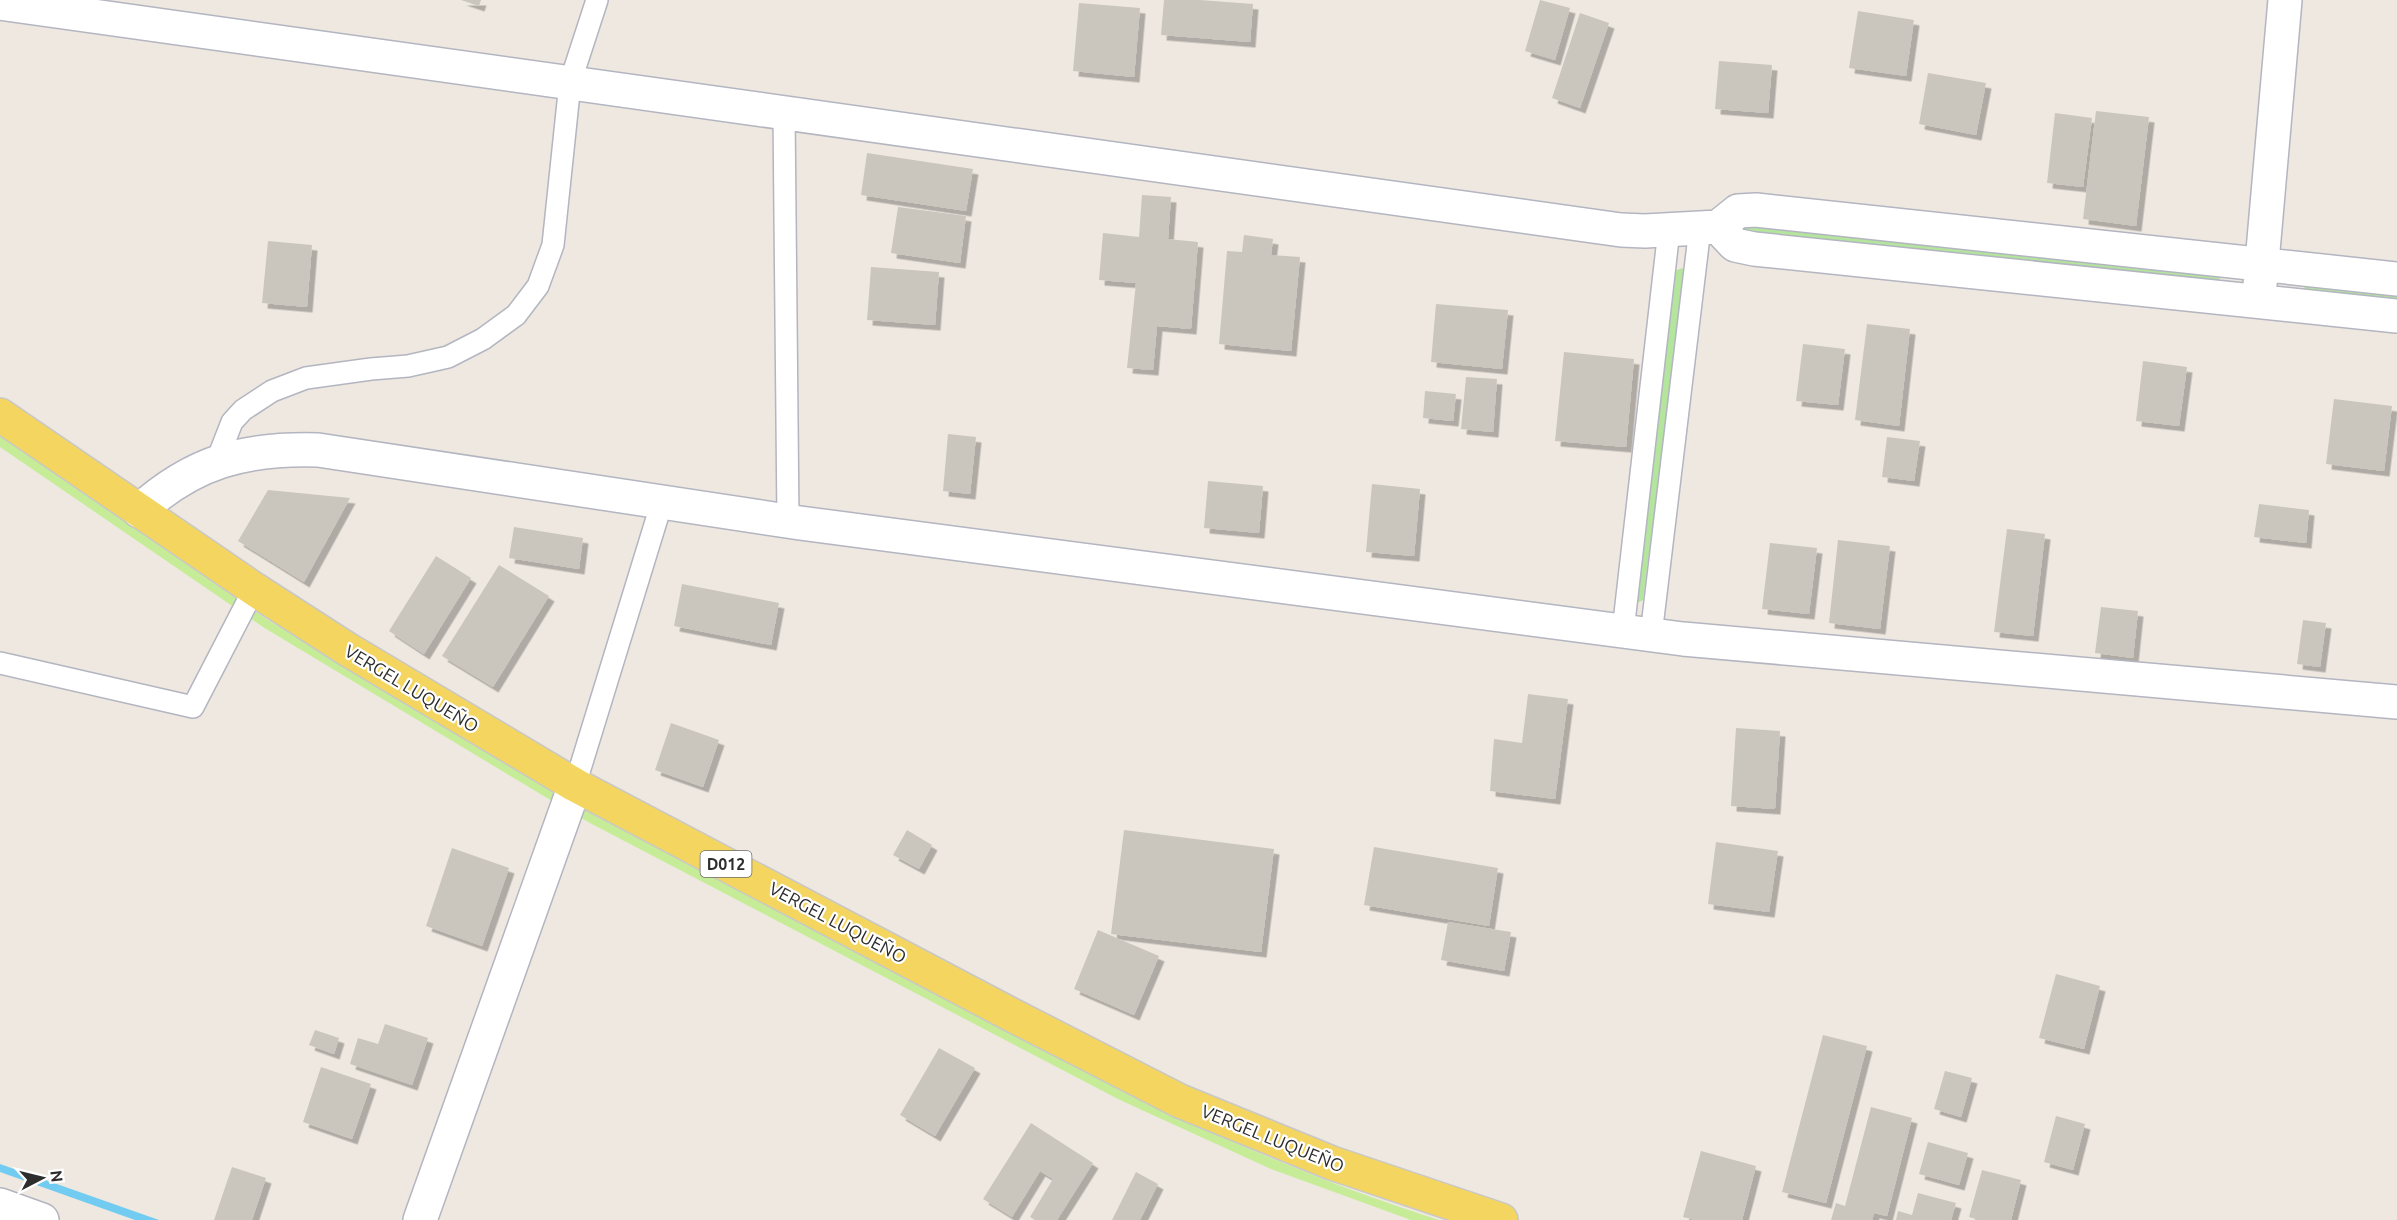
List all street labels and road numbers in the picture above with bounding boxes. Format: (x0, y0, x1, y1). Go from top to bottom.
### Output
street label: VERGEL LUQUEÑO (341, 639, 483, 737)
road number: D012 (700, 851, 752, 877)
street label: VERGEL LUQUEÑO (766, 877, 910, 967)
street label: VERGEL LUQUEÑO (1198, 1099, 1348, 1177)

